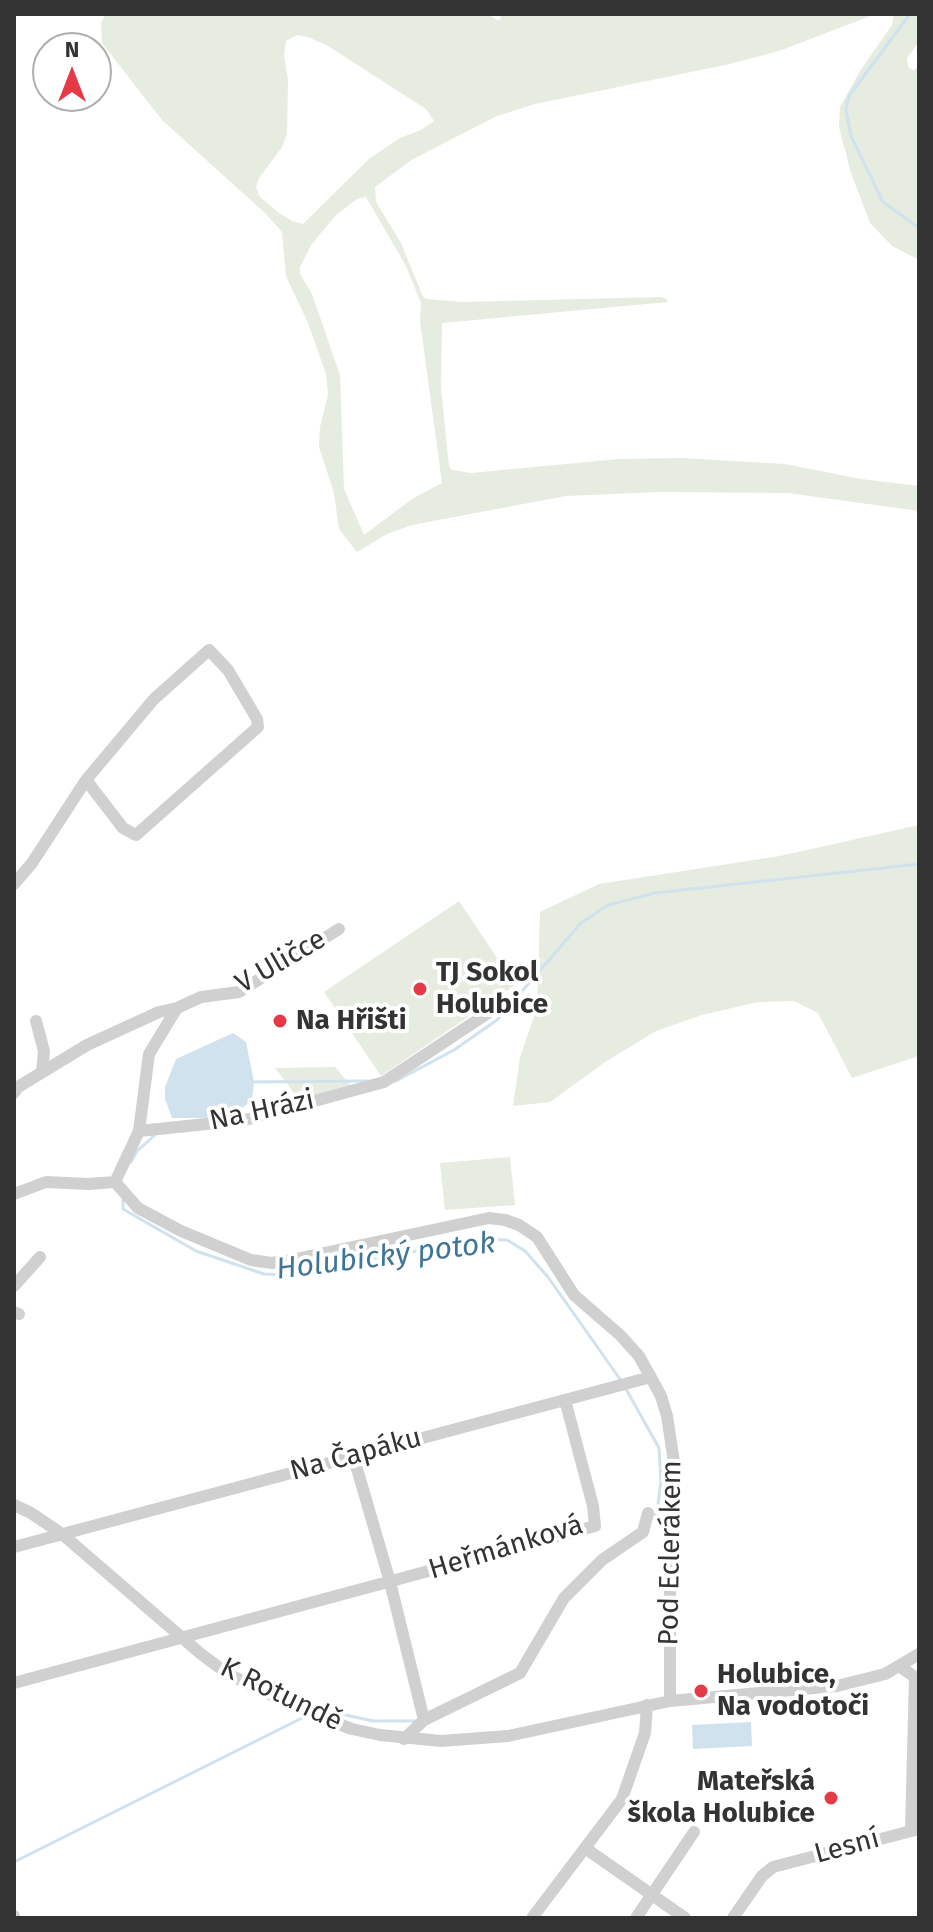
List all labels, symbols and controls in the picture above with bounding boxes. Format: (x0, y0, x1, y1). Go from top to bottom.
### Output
north arrow (32, 32, 112, 112)
text: N (65, 36, 79, 63)
street label: V Uličce (230, 923, 332, 1001)
place label: TJ Sokol Holubice (436, 956, 548, 1022)
marker: TJ Sokol Holubice (411, 980, 429, 998)
place label: Na Hřišti (296, 1004, 407, 1038)
marker: Na Hřišti (271, 1012, 289, 1030)
street label: Na Hrázi (207, 1084, 317, 1138)
water label: Holubický potok (274, 1226, 498, 1288)
street label: Na Čapáku (287, 1421, 425, 1489)
street label: Pod Eclerákem (653, 1460, 689, 1646)
street label: Heřmánková (425, 1509, 587, 1587)
street label: K Rotundě (214, 1651, 348, 1739)
place label: Holubice, Na vodotoči (717, 1658, 869, 1724)
marker: Holubice, Na vodotoči (692, 1682, 710, 1700)
place label: Mateřská škola Holubice (628, 1765, 815, 1831)
marker: Mateřská škola Holubice (822, 1789, 840, 1807)
street label: Lesní (811, 1822, 883, 1872)

